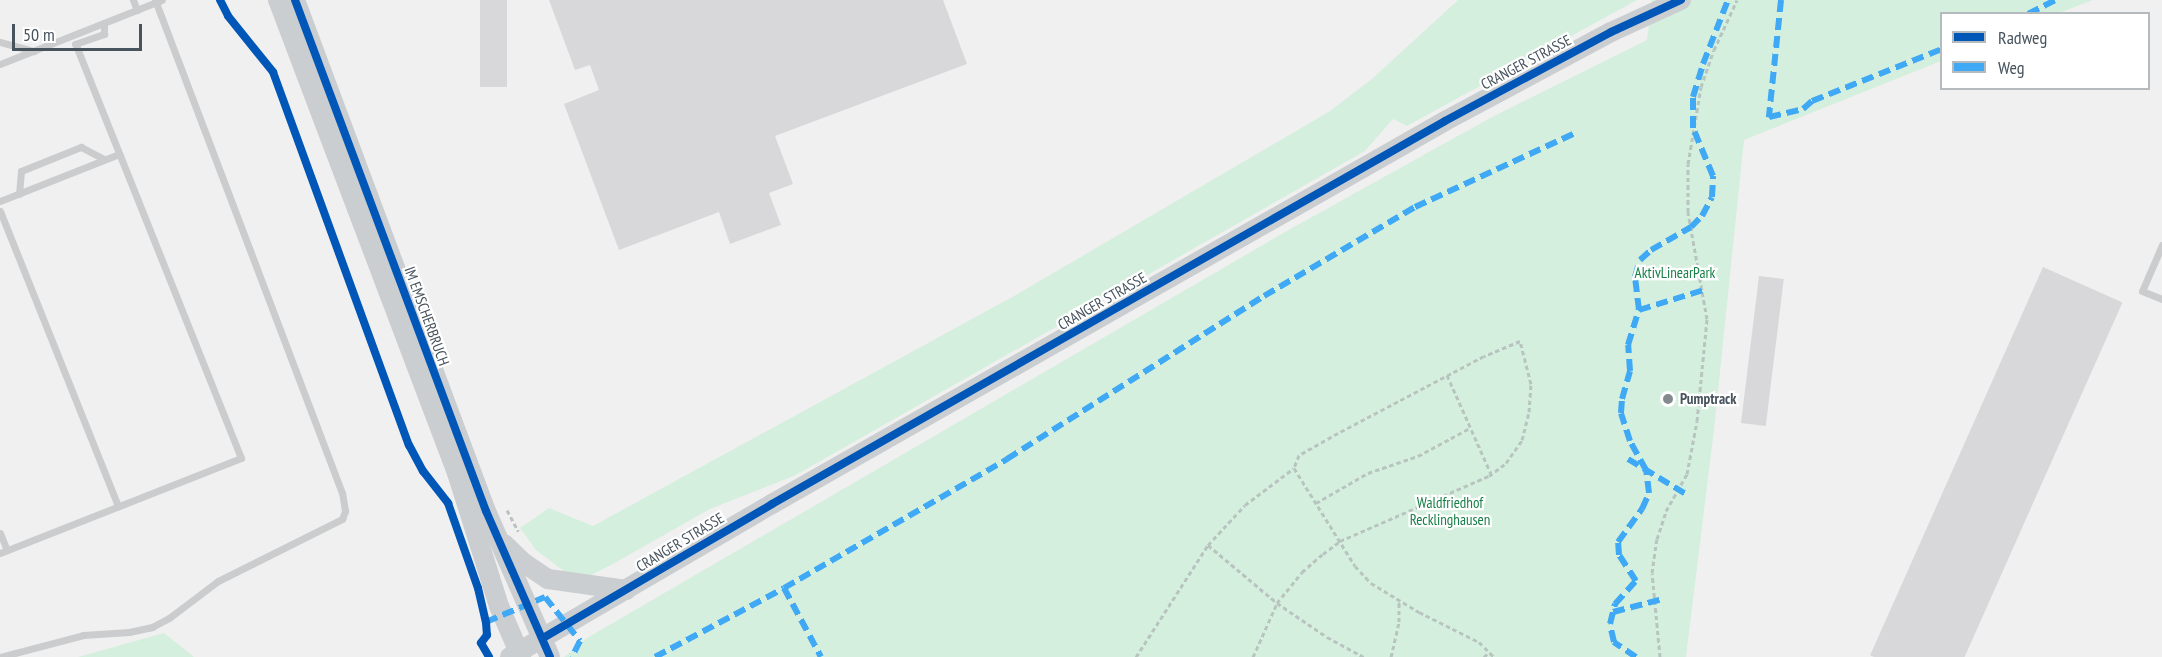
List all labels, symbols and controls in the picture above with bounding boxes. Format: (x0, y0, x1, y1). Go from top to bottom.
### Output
scale bar (15, 12, 146, 50)
legend (1940, 12, 2150, 90)
text: 50 m (23, 23, 55, 46)
text: Radweg (1998, 26, 2047, 49)
street label: CRANGER STRASSE (1478, 31, 1574, 93)
text: Weg (1998, 56, 2025, 79)
street label: IM EMSCHERBRUCH (401, 264, 453, 368)
park label: AktivLinearPark (1635, 264, 1715, 282)
street label: CRANGER STRASSE (1054, 268, 1150, 334)
place label: Pumptrack (1680, 390, 1737, 408)
marker: Pumptrack (1661, 392, 1675, 406)
park label: Waldfriedhof Recklinghausen (1410, 493, 1490, 528)
street label: CRANGER STRASSE (633, 509, 727, 575)

